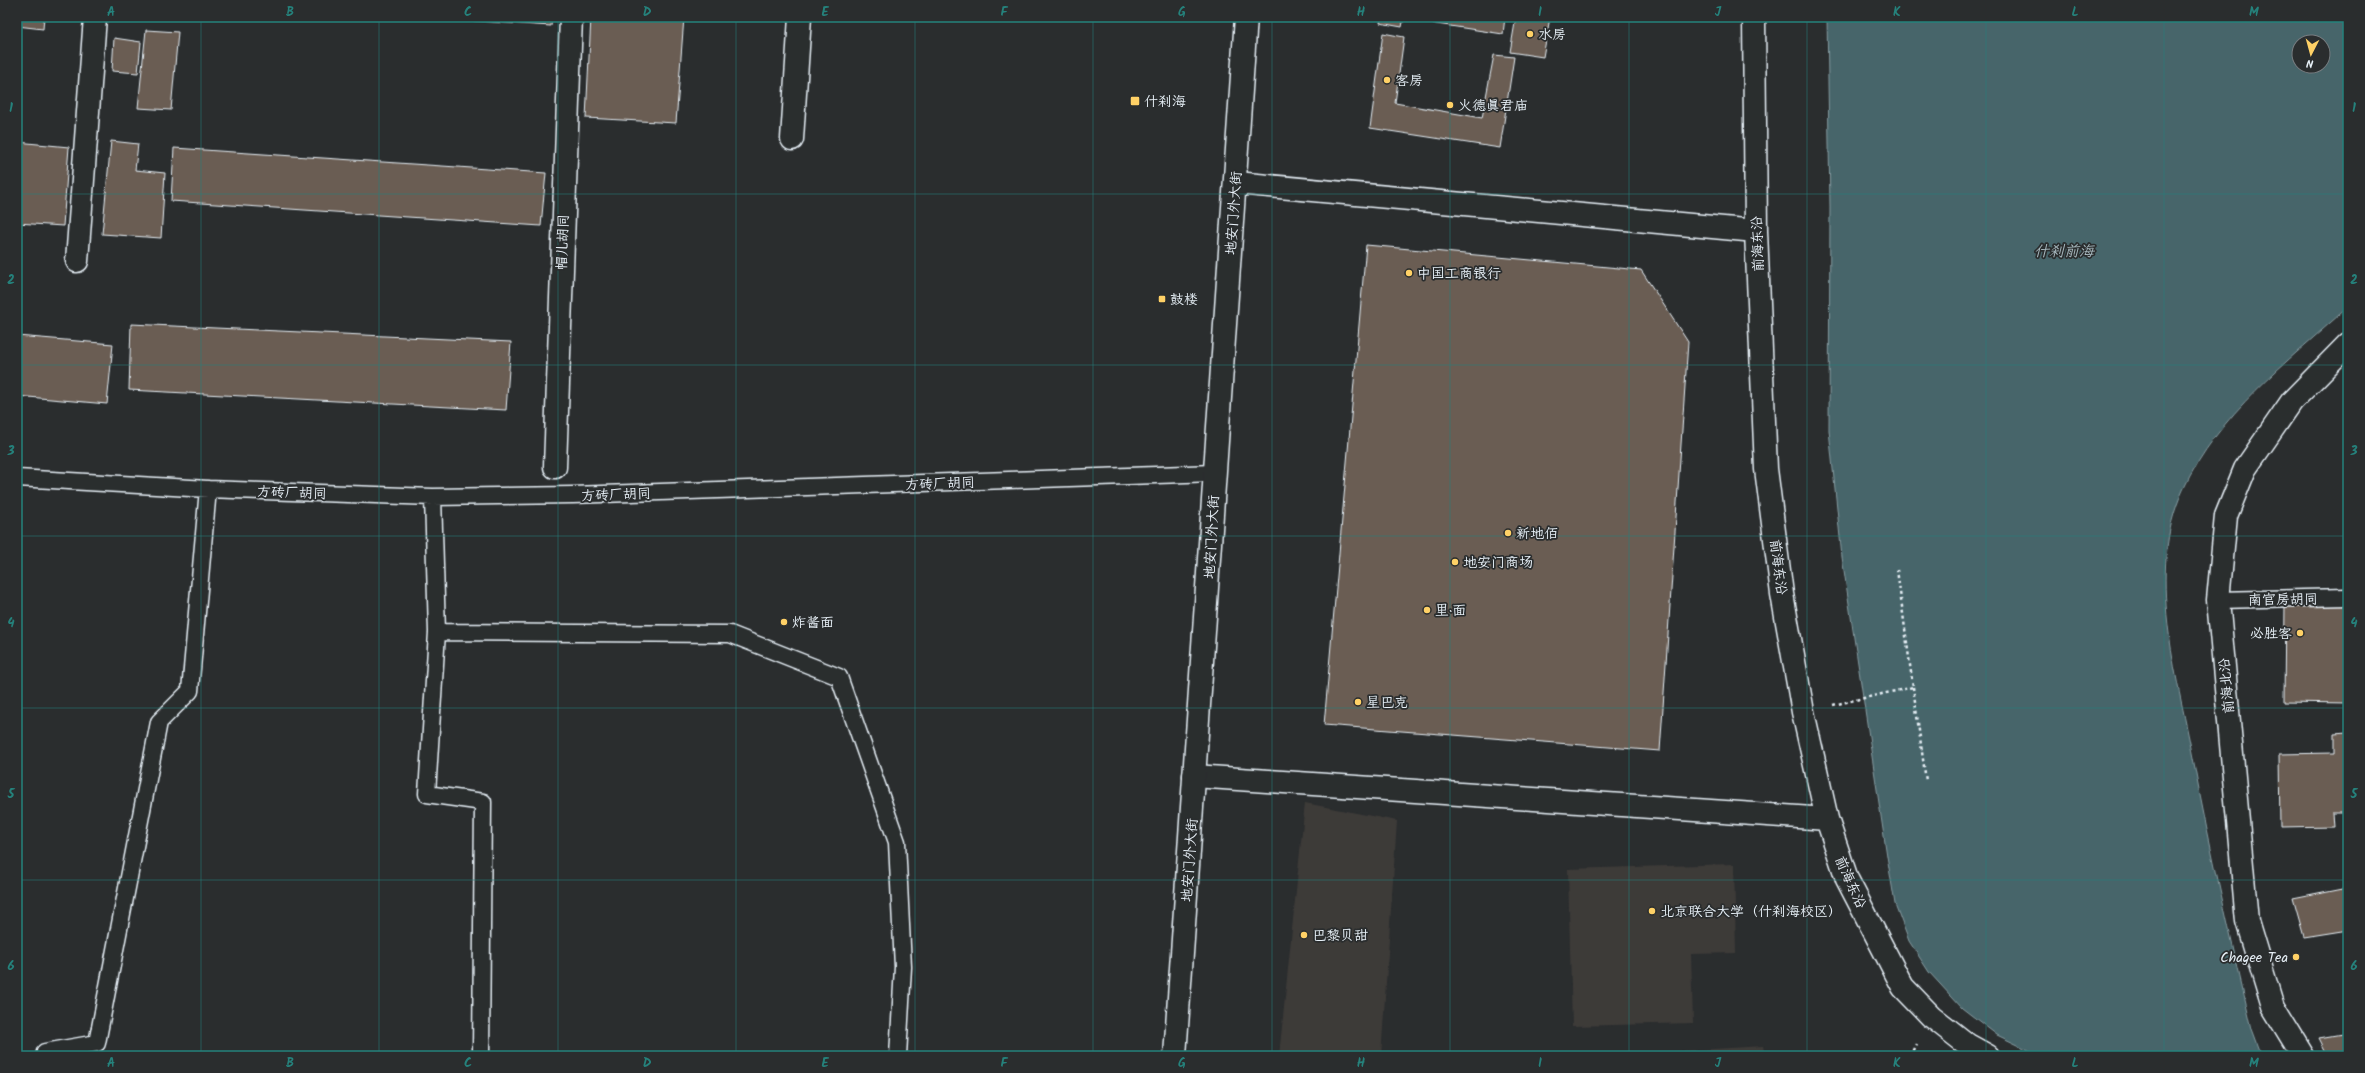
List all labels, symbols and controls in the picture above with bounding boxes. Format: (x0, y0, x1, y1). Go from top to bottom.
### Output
text: A (107, 2, 115, 23)
text: B (286, 2, 294, 23)
text: C (464, 2, 472, 23)
text: D (643, 2, 652, 23)
text: E (821, 2, 829, 23)
text: F (1000, 2, 1008, 23)
text: G (1178, 2, 1186, 23)
text: H (1357, 2, 1366, 23)
text: I (1538, 2, 1542, 23)
text: J (1715, 2, 1722, 23)
text: K (1893, 2, 1901, 23)
text: L (2071, 2, 2079, 23)
text: M (2249, 2, 2259, 23)
place label: 水房 (1538, 24, 1566, 46)
marker: 水房 (1525, 29, 1535, 39)
north arrow (2291, 34, 2331, 74)
text: N (2306, 54, 2314, 72)
place label: 客房 (1395, 70, 1423, 92)
marker: 客房 (1382, 75, 1392, 85)
place label: 什刹海 (1144, 91, 1186, 113)
marker: 什刹海 (1129, 95, 1141, 107)
place label: 火德真君庙 (1458, 95, 1528, 117)
text: 1 (9, 98, 13, 119)
text: 1 (2352, 98, 2356, 119)
marker: 火德真君庙 (1445, 100, 1455, 110)
street label: 地安门外大街 (1220, 170, 1248, 256)
street label: 帽儿胡同 (551, 214, 575, 270)
street label: 前海东沿 (1746, 216, 1770, 272)
water label: 什刹前海 (2034, 240, 2096, 264)
place label: 中国工商银行 (1417, 263, 1501, 285)
marker: 中国工商银行 (1404, 268, 1414, 278)
text: 2 (7, 270, 15, 291)
text: 2 (2350, 270, 2358, 291)
place label: 鼓楼 (1170, 289, 1198, 311)
marker: 鼓楼 (1157, 294, 1167, 304)
text: 3 (6, 441, 15, 462)
text: 3 (2349, 441, 2358, 462)
street label: 方砖厂胡同 (905, 472, 975, 496)
street label: 方砖厂胡同 (257, 481, 327, 505)
street label: 方砖厂胡同 (581, 483, 651, 507)
street label: 地安门外大街 (1199, 495, 1225, 580)
place label: 新地佰 (1516, 523, 1558, 545)
marker: 新地佰 (1503, 528, 1513, 538)
street label: 前海东沿 (1764, 538, 1792, 596)
place label: 地安门商场 (1463, 552, 1533, 574)
marker: 地安门商场 (1450, 557, 1460, 567)
street label: 南官房胡同 (2248, 588, 2318, 612)
place label: 里·面 (1435, 600, 1466, 622)
marker: 里·面 (1422, 605, 1432, 615)
place label: 炸酱面 (792, 612, 834, 634)
text: 4 (7, 613, 15, 634)
text: 4 (2350, 613, 2358, 634)
marker: 炸酱面 (779, 617, 789, 627)
place label: 必胜客 (2250, 623, 2292, 645)
marker: 必胜客 (2295, 628, 2305, 638)
street label: 前海北沿 (2214, 657, 2240, 715)
place label: 星巴克 (1366, 692, 1408, 714)
marker: 星巴克 (1353, 697, 1363, 707)
text: 5 (7, 784, 16, 805)
text: 5 (2350, 784, 2359, 805)
street label: 地安门外大街 (1176, 817, 1204, 903)
street label: 前海东沿 (1829, 852, 1872, 912)
place label: 北京联合大学（什刹海校区） (1660, 901, 1842, 923)
marker: 北京联合大学（什刹海校区） (1647, 906, 1657, 916)
place label: 巴黎贝甜 (1312, 925, 1368, 947)
marker: 巴黎贝甜 (1299, 930, 1309, 940)
place label: Chagee Tea (2220, 947, 2288, 969)
marker: Chagee Tea (2291, 952, 2301, 962)
text: 6 (7, 956, 15, 977)
text: 6 (2350, 956, 2358, 977)
text: A (107, 1053, 115, 1073)
text: B (286, 1053, 294, 1073)
text: C (464, 1053, 472, 1073)
text: D (643, 1053, 652, 1073)
text: E (821, 1053, 829, 1073)
text: F (1000, 1053, 1008, 1073)
text: G (1178, 1053, 1186, 1073)
text: H (1357, 1053, 1366, 1073)
text: I (1538, 1053, 1542, 1073)
text: J (1715, 1053, 1722, 1073)
text: K (1893, 1053, 1901, 1073)
text: L (2071, 1053, 2079, 1073)
text: M (2249, 1053, 2259, 1073)

